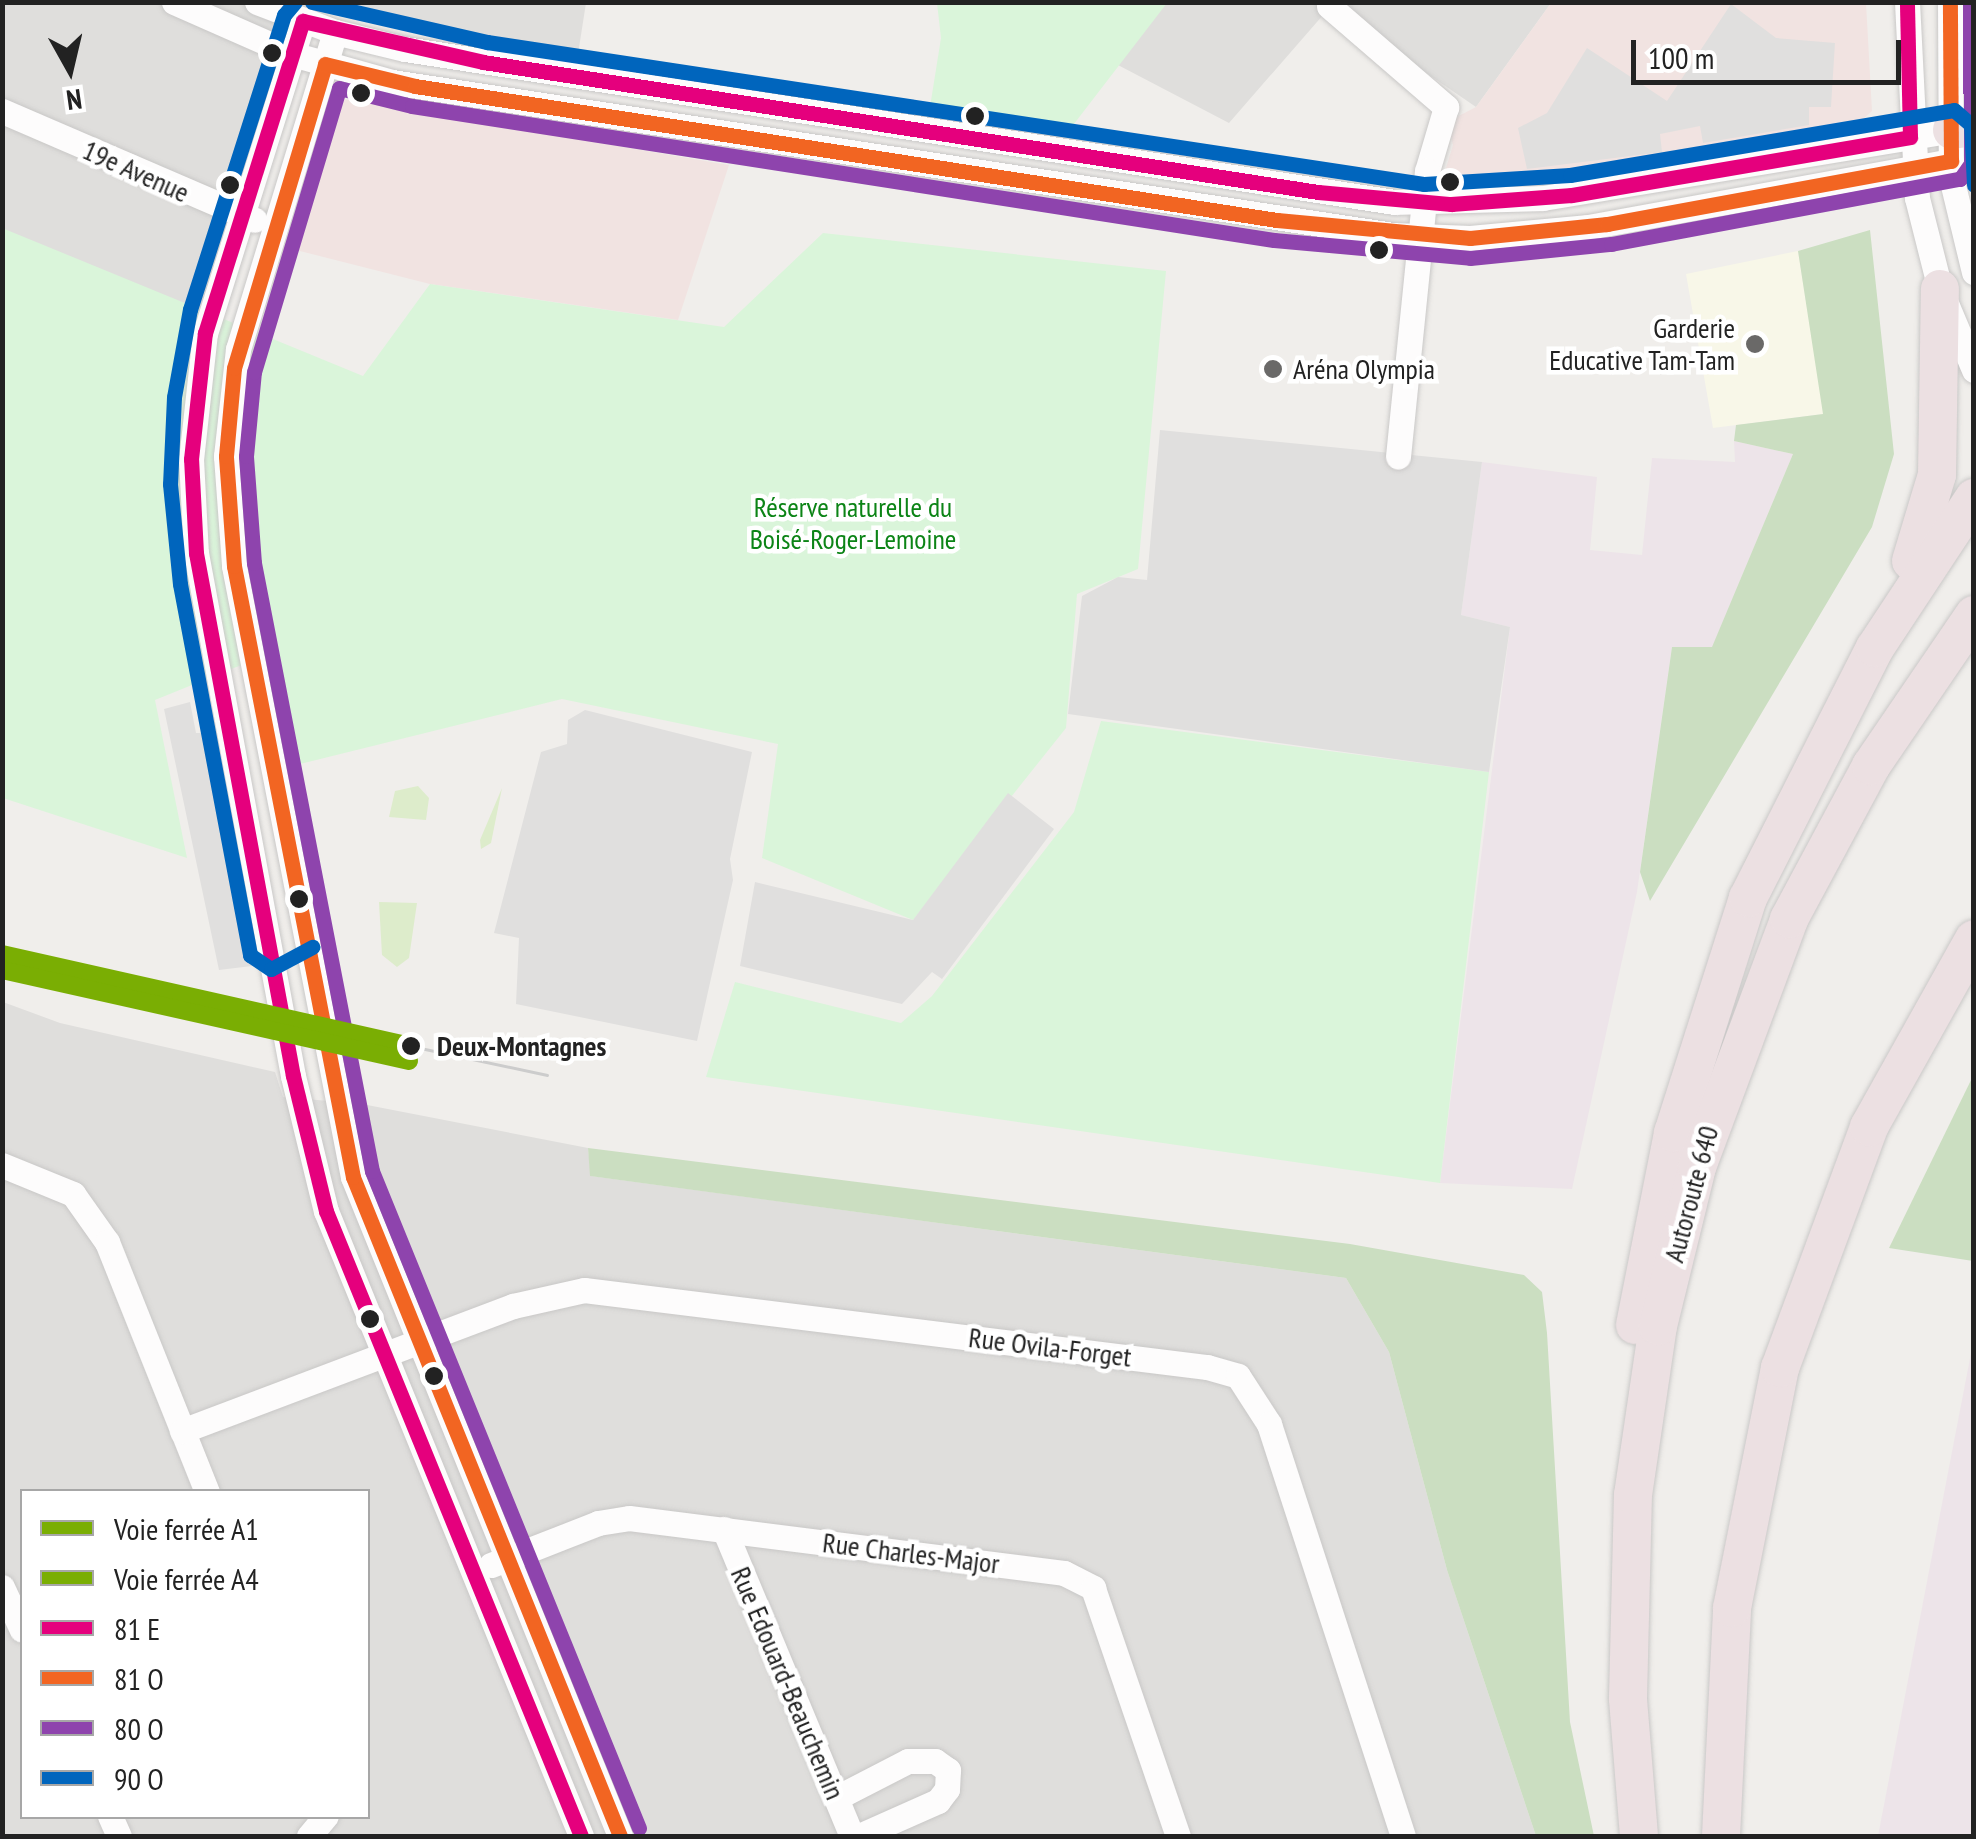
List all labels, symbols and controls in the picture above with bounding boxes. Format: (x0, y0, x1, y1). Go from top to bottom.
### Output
north arrow (20, 20, 120, 120)
scale bar (1636, 20, 1906, 82)
text: 100 m (1648, 38, 1714, 77)
unlabelled marker (262, 43, 282, 63)
text: N (64, 81, 84, 120)
unlabelled marker (351, 83, 371, 103)
unlabelled marker (965, 106, 985, 126)
street label: 19e Avenue (77, 133, 195, 209)
unlabelled marker (1440, 172, 1460, 192)
unlabelled marker (220, 175, 240, 195)
unlabelled marker (1369, 240, 1389, 260)
place label: Garderie Educative Tam-Tam (1549, 311, 1735, 377)
marker: Garderie Educative Tam-Tam (1744, 333, 1766, 355)
place label: Aréna Olympia (1293, 352, 1435, 386)
marker: Aréna Olympia (1262, 358, 1284, 380)
park label: Réserve naturelle du Boisé-Roger-Lemoine (750, 490, 956, 556)
unlabelled marker (289, 889, 309, 909)
marker: Deux-Montagnes (394, 1029, 428, 1063)
place label: Deux-Montagnes (437, 1029, 606, 1063)
street label: Autoroute 640 (1657, 1122, 1725, 1266)
unlabelled marker (360, 1309, 380, 1329)
street label: Rue Ovila-Forget (967, 1320, 1133, 1374)
unlabelled marker (424, 1366, 444, 1386)
legend (20, 1489, 370, 1819)
text: Voie ferrée A1 (114, 1509, 259, 1548)
street label: Rue Charles-Major (821, 1526, 1001, 1580)
text: Voie ferrée A4 (114, 1559, 259, 1598)
street label: Rue Edouard-Beauchemin (724, 1562, 852, 1804)
text: 81 E (114, 1609, 160, 1648)
text: 81 O (114, 1659, 164, 1698)
text: 80 O (114, 1709, 164, 1748)
text: 90 O (114, 1759, 164, 1798)

